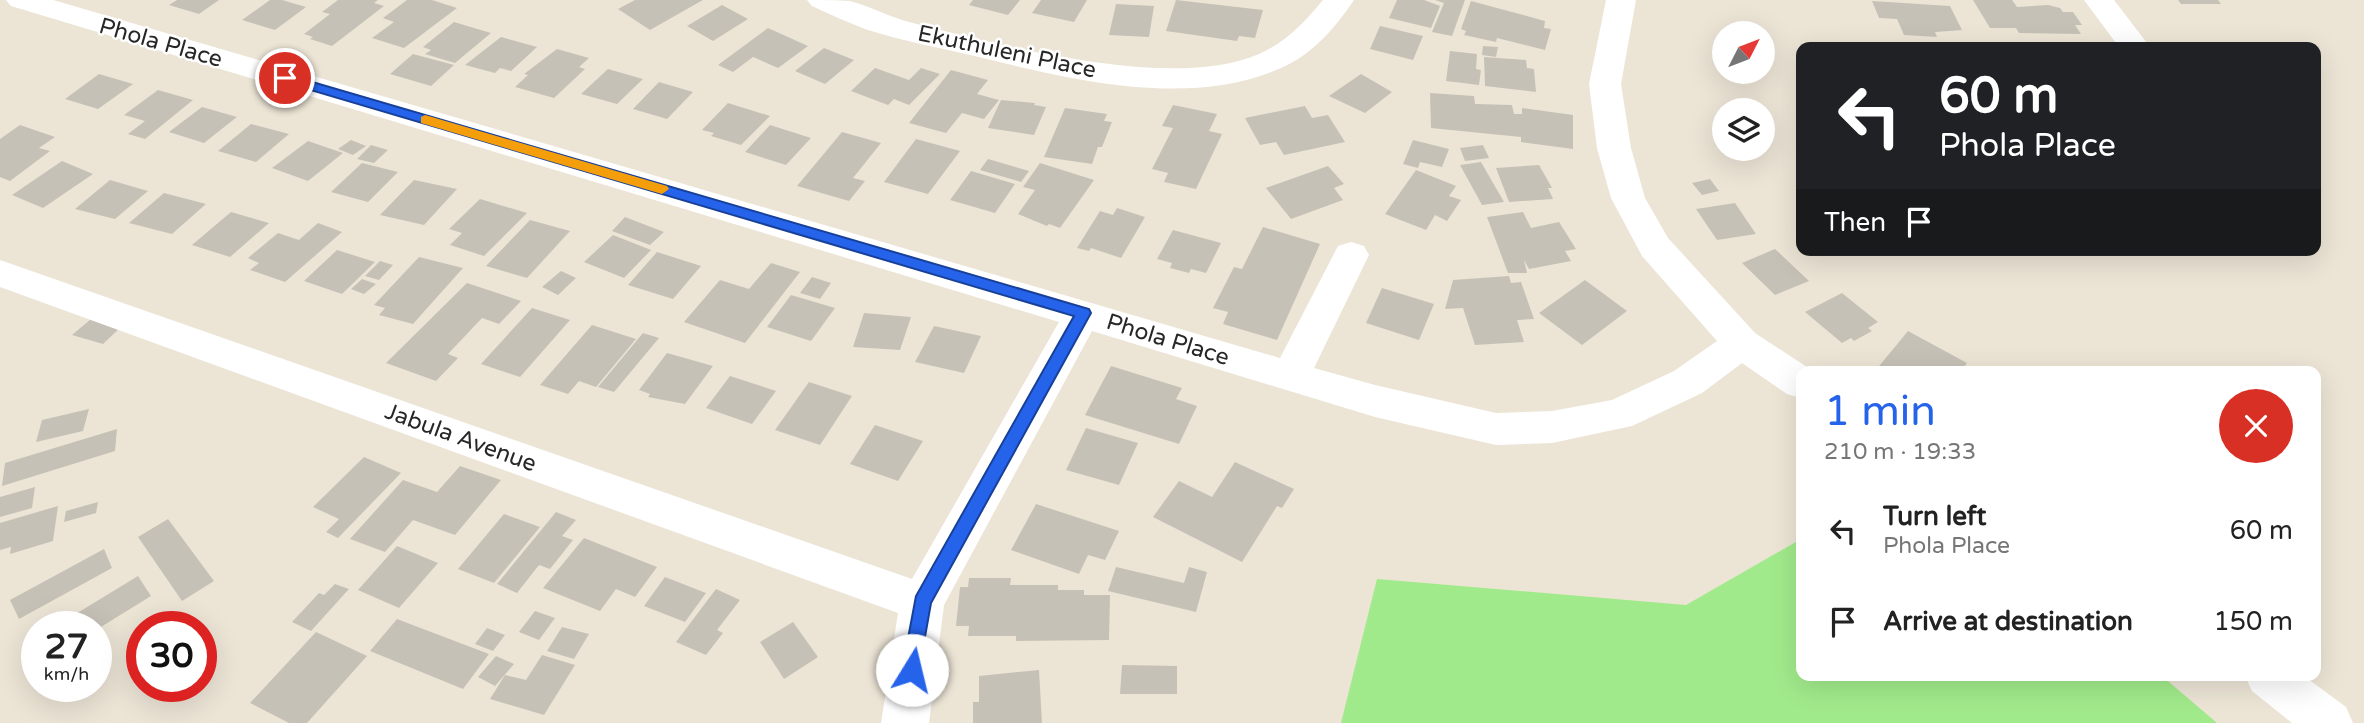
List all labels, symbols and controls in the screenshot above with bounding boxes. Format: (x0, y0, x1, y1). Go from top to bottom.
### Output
street label: Phola Place (96, 12, 226, 74)
street label: Ekuthuleni Place (915, 19, 1098, 85)
north arrow (1712, 21, 1774, 84)
map controls (1712, 21, 1775, 161)
pin (255, 48, 315, 108)
icon: arrive (266, 59, 304, 97)
text: 60 m (1939, 67, 2058, 126)
icon: left (1824, 70, 1915, 161)
button: layers (1712, 98, 1775, 161)
text: Phola Place (1939, 127, 2116, 165)
icon: arrive (1900, 203, 1938, 241)
text: Then (1824, 207, 1886, 238)
street label: Phola Place (1103, 308, 1233, 372)
text: 1 min (1824, 386, 1936, 437)
button: close (2219, 389, 2293, 463)
street label: Jabula Avenue (381, 398, 540, 478)
text: 210 m · 19:33 (1824, 438, 1976, 466)
text: Turn left (1883, 501, 1986, 532)
icon: left (1824, 512, 1862, 550)
text: 60 m (2230, 515, 2293, 546)
text: Phola Place (1883, 532, 2010, 560)
icon: arrive (1824, 603, 1862, 641)
text: Arrive at destination (1883, 606, 2133, 637)
text: 150 m (2213, 606, 2293, 637)
speed limit sign: 30 (126, 611, 217, 702)
text: 27 (45, 626, 88, 668)
position arrow (875, 633, 949, 707)
text: km/h (44, 663, 89, 685)

